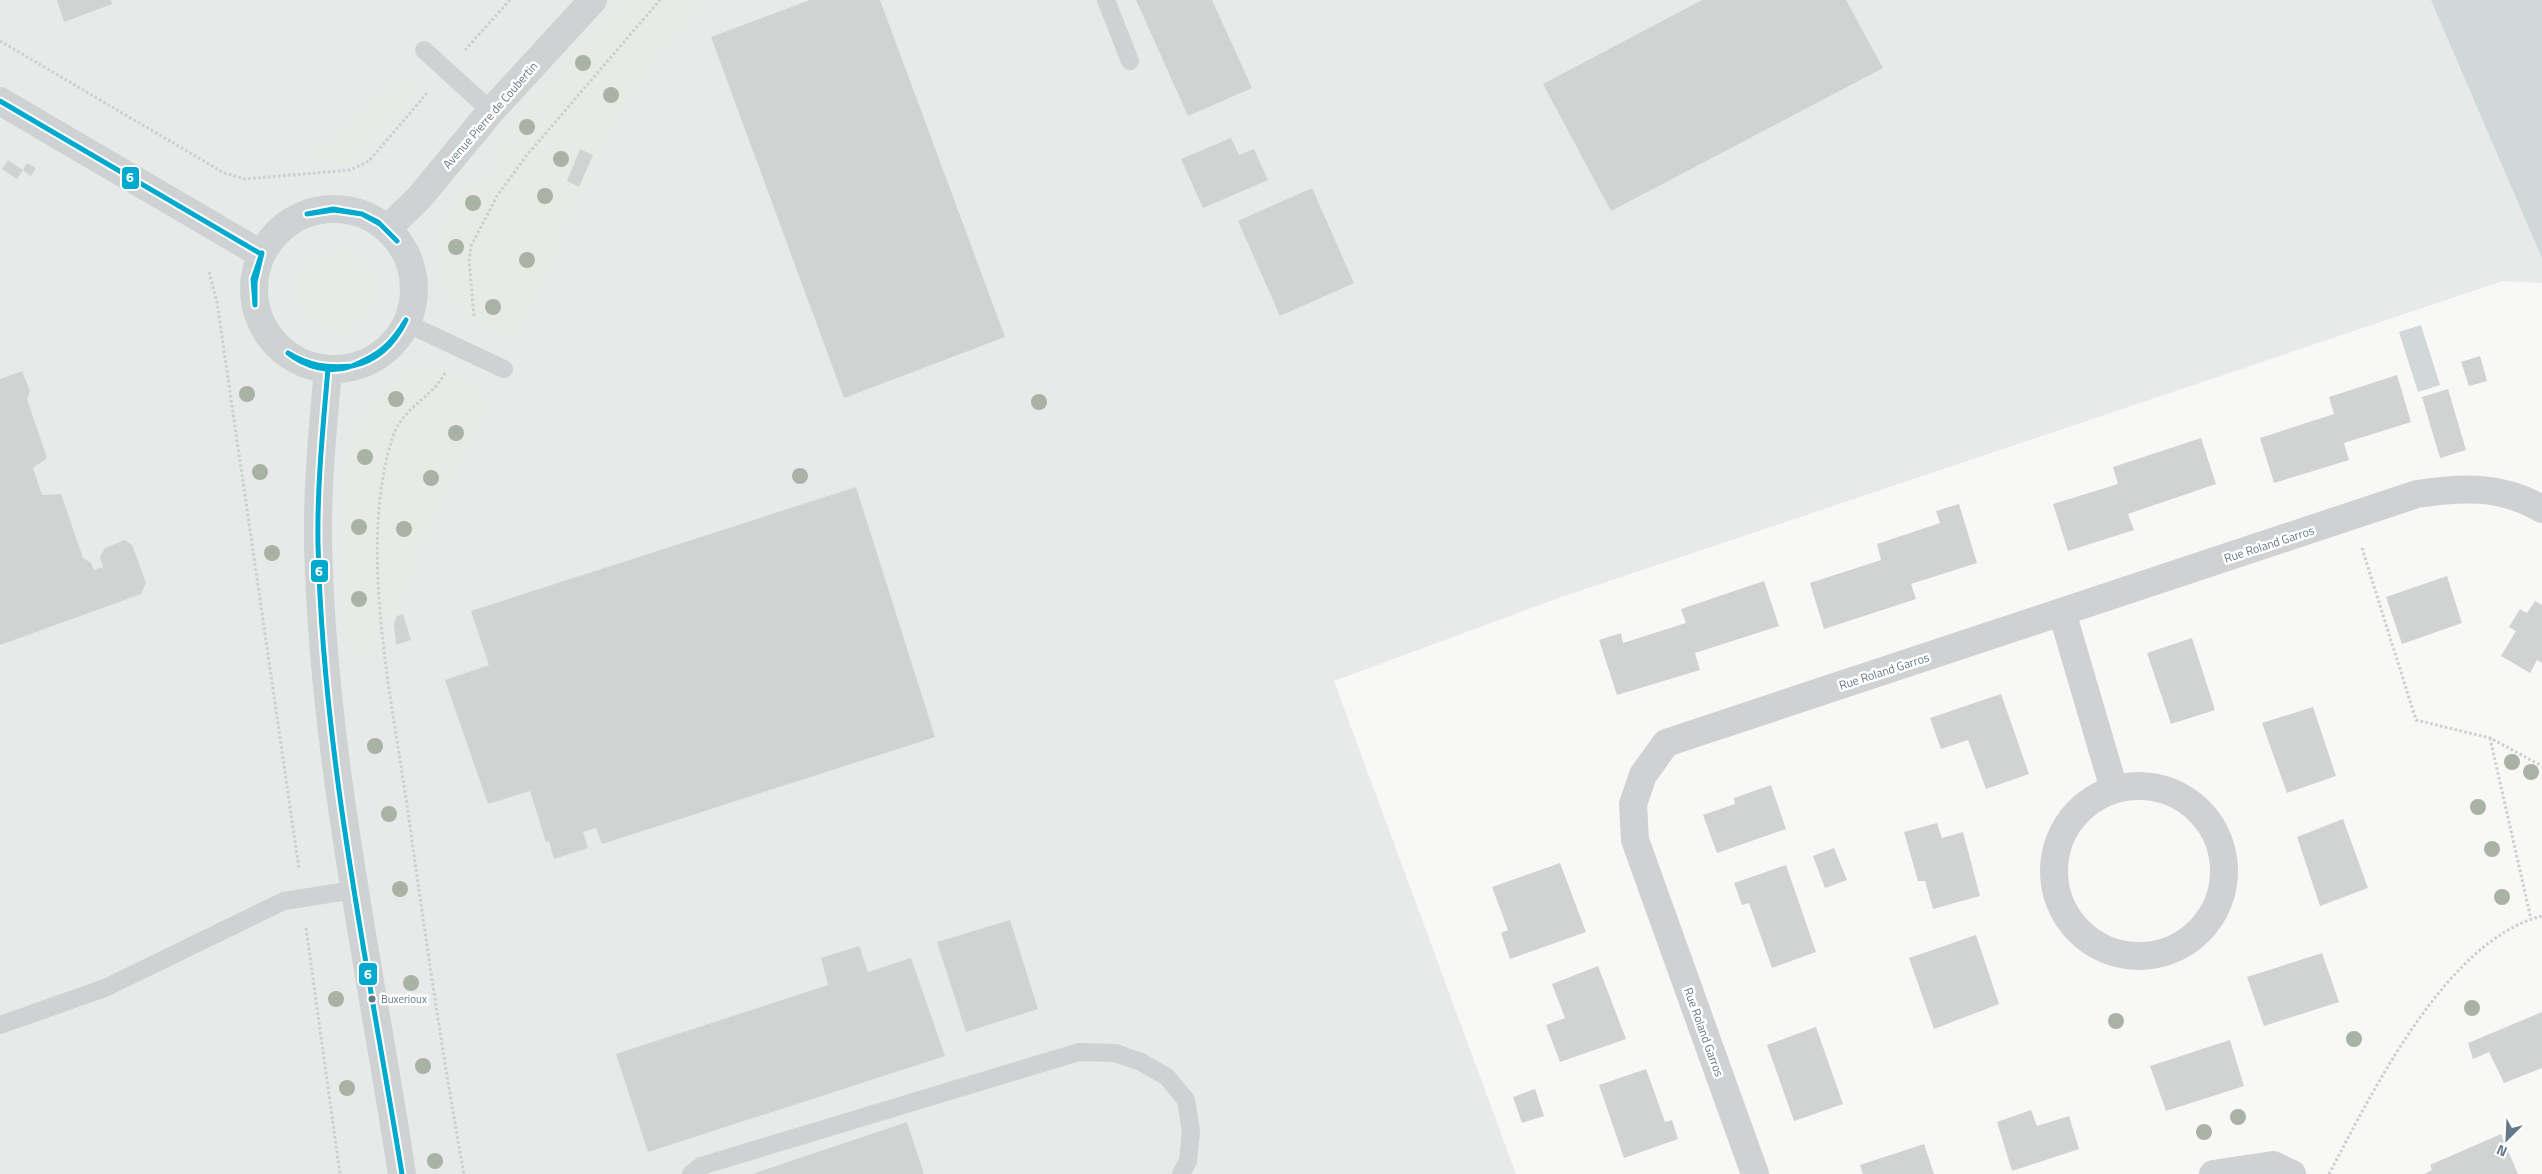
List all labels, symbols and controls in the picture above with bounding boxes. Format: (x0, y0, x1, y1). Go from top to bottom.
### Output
street label: Avenue Pierre de Coubertin (438, 57, 542, 173)
line badge: 6 (121, 166, 140, 190)
text: 6 (126, 166, 134, 187)
street label: Rue Roland Garros (2221, 520, 2317, 568)
line badge: 6 (310, 559, 329, 583)
text: 6 (315, 560, 323, 581)
street label: Rue Roland Garros (1836, 647, 1932, 695)
line badge: 6 (358, 962, 378, 986)
text: 6 (364, 963, 372, 984)
street label: Rue Roland Garros (1679, 985, 1729, 1080)
place label: Buxerioux (381, 991, 427, 1007)
marker: Buxerioux (367, 994, 377, 1004)
north arrow (2482, 1114, 2532, 1164)
text: N (2493, 1140, 2510, 1163)

